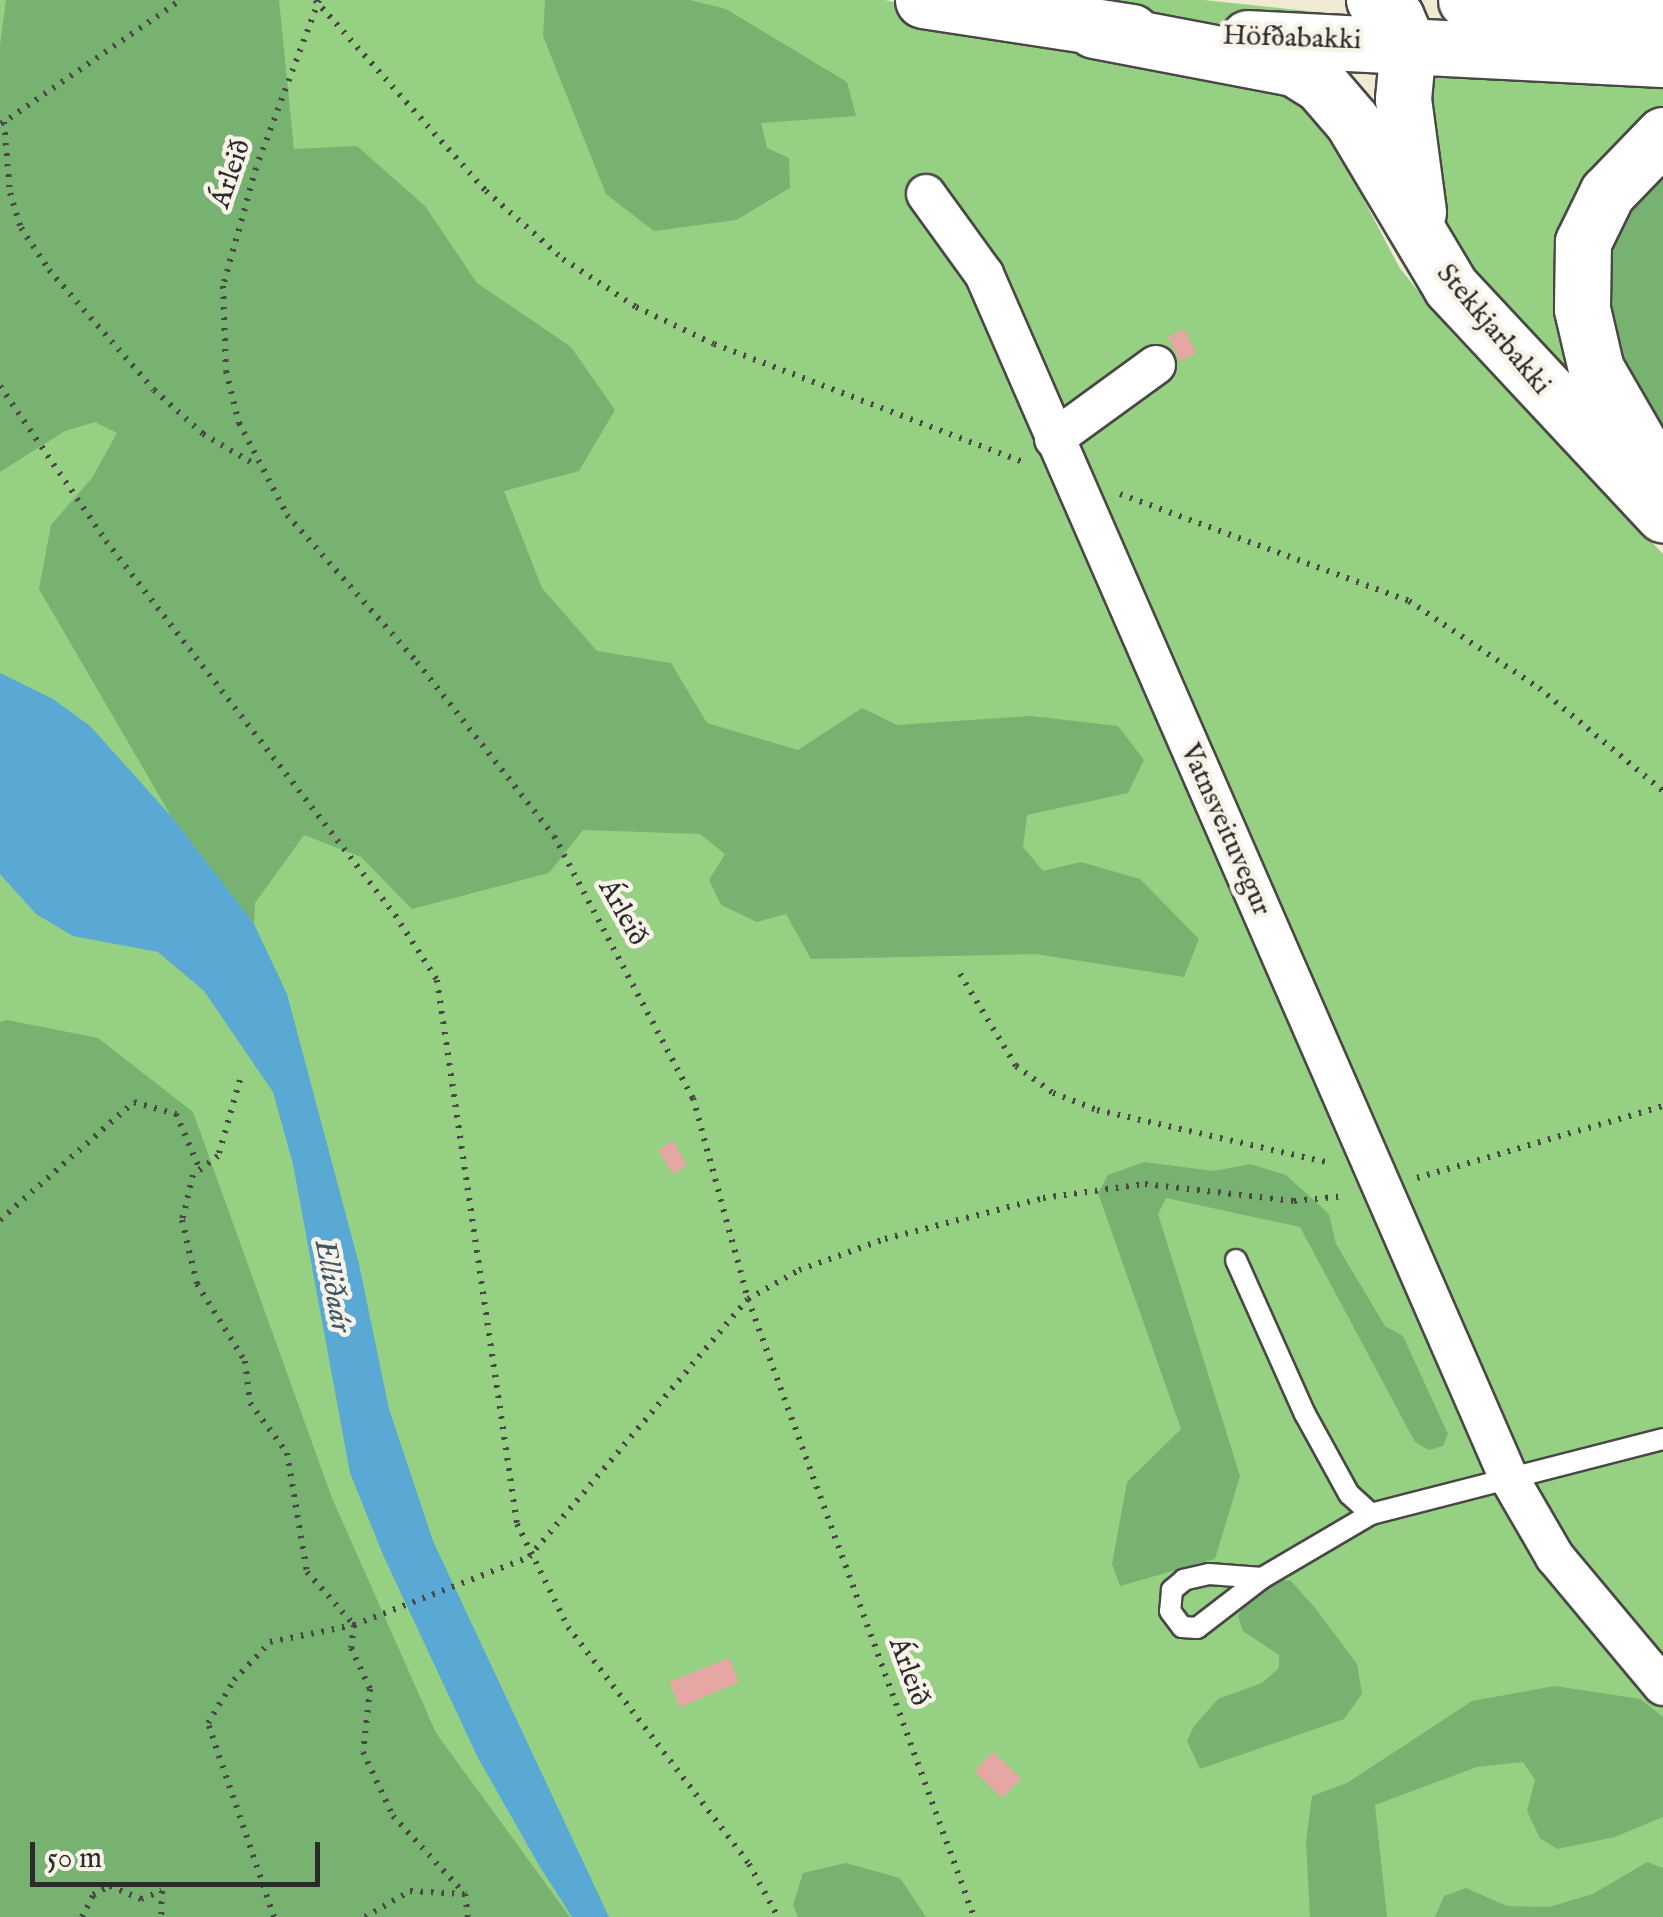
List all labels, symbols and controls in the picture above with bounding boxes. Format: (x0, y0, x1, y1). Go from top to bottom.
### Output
street label: Höfðabakki (1222, 20, 1362, 58)
street label: Árleið (205, 135, 259, 213)
street label: Stekkjarbakki (1429, 258, 1557, 402)
street label: Vatnsveituvegur (1172, 739, 1278, 921)
street label: Árleið (590, 874, 654, 952)
water label: Elliðaár (305, 1237, 359, 1335)
street label: Árleið (880, 1633, 936, 1711)
scale bar (35, 1822, 325, 1884)
text: 50 m (47, 1840, 102, 1878)

